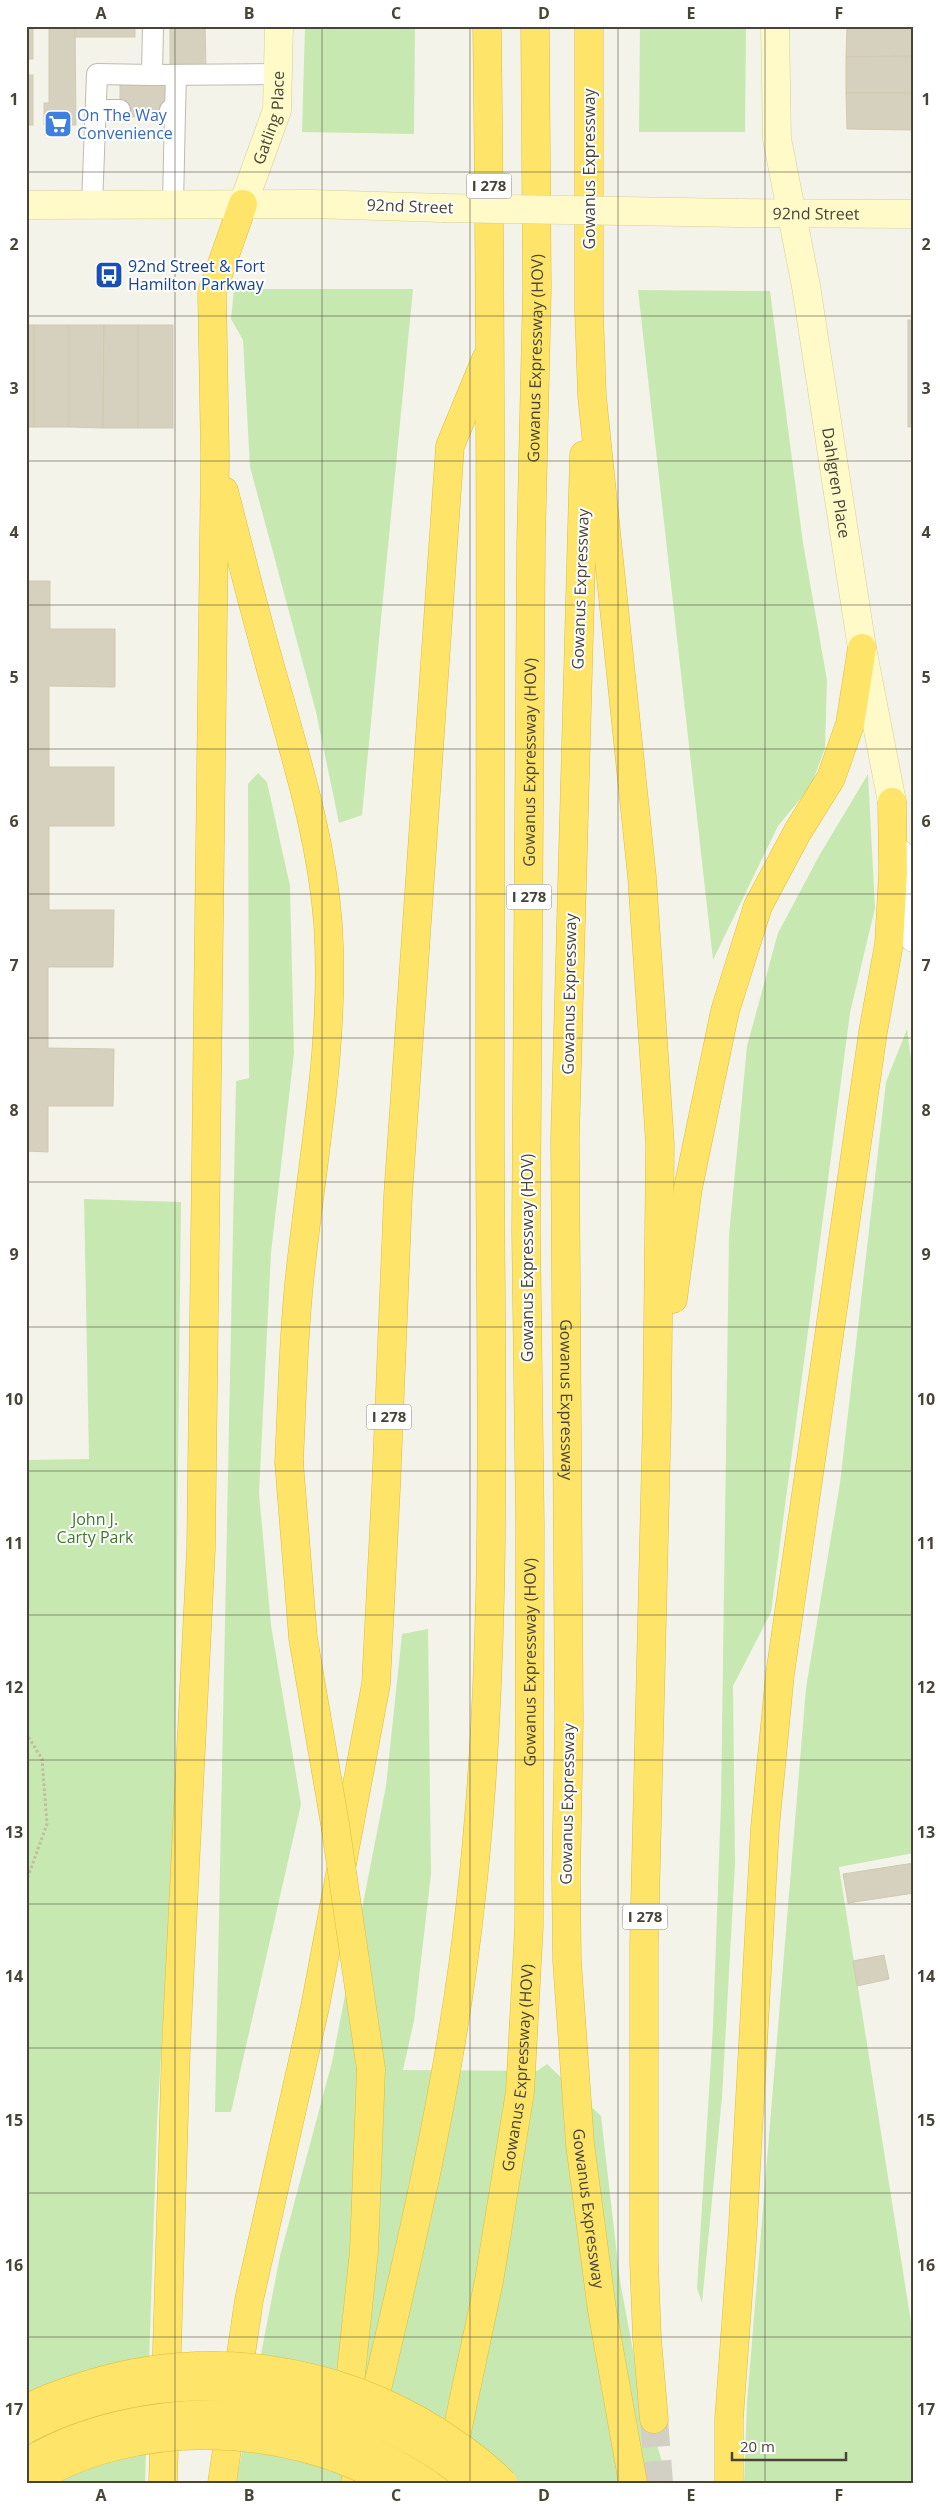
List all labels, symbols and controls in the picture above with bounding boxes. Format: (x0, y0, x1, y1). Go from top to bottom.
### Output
text: A (95, 2, 107, 24)
text: B (244, 2, 254, 24)
text: C (391, 2, 401, 24)
text: D (538, 2, 550, 24)
text: E (687, 2, 696, 24)
text: F (835, 2, 843, 24)
street label: Gatling Place (247, 71, 289, 167)
street label: Gowanus Expressway (578, 87, 600, 250)
text: 1 (9, 88, 19, 110)
text: 1 (921, 88, 931, 110)
place label: On The Way Convenience (77, 104, 173, 144)
supermarket icon: On The Way Convenience (43, 109, 73, 139)
road number: I 278 (466, 174, 512, 198)
street label: 92nd Street (366, 193, 454, 219)
street label: 92nd Street (773, 202, 860, 225)
text: 2 (9, 233, 19, 255)
text: 2 (921, 233, 931, 255)
street label: Gowanus Expressway (HOV) (522, 254, 548, 463)
place label: 92nd Street & Fort Hamilton Parkway (128, 255, 265, 295)
bus stop icon: 92nd Street & Fort Hamilton Parkway (94, 260, 124, 290)
text: 3 (9, 377, 19, 399)
text: 3 (921, 377, 931, 399)
street label: Dahlgren Place (817, 426, 856, 540)
street label: Gowanus Expressway (566, 507, 594, 670)
text: 4 (9, 521, 19, 543)
text: 4 (921, 521, 931, 543)
street label: Gowanus Expressway (HOV) (518, 658, 541, 867)
text: 5 (9, 666, 19, 688)
text: 5 (921, 666, 931, 688)
text: 6 (9, 810, 19, 832)
text: 6 (921, 810, 931, 832)
road number: I 278 (506, 884, 552, 910)
street label: Gowanus Expressway (557, 912, 581, 1075)
text: 7 (9, 954, 19, 976)
text: 7 (921, 954, 931, 976)
text: 8 (9, 1099, 19, 1121)
text: 8 (921, 1099, 931, 1121)
street label: Gowanus Expressway (HOV) (516, 1153, 538, 1362)
text: 9 (9, 1243, 19, 1265)
text: 9 (921, 1243, 931, 1265)
street label: Gowanus Expressway (555, 1319, 578, 1481)
text: 10 (5, 1388, 23, 1410)
text: 10 (917, 1388, 935, 1410)
road number: I 278 (366, 1404, 412, 1430)
park label: John J. Carty Park (57, 1508, 134, 1548)
text: 11 (5, 1532, 23, 1554)
text: 11 (917, 1532, 935, 1554)
street label: Gowanus Expressway (HOV) (518, 1558, 541, 1767)
text: 12 (5, 1676, 23, 1698)
text: 12 (917, 1676, 935, 1698)
street label: Gowanus Expressway (555, 1722, 579, 1885)
text: 13 (5, 1821, 23, 1843)
text: 13 (917, 1821, 935, 1843)
road number: I 278 (622, 1904, 668, 1930)
street label: Gowanus Expressway (HOV) (496, 1963, 538, 2173)
text: 14 (5, 1965, 23, 1987)
text: 14 (917, 1965, 935, 1987)
text: 15 (5, 2109, 23, 2131)
text: 15 (917, 2109, 935, 2131)
street label: Gowanus Expressway (568, 2128, 610, 2291)
text: 16 (5, 2254, 23, 2276)
text: 16 (917, 2254, 935, 2276)
text: 17 (5, 2398, 23, 2420)
text: 17 (917, 2398, 935, 2420)
scale bar (732, 2429, 846, 2461)
text: 20 m (740, 2436, 775, 2456)
text: A (95, 2484, 107, 2506)
text: B (244, 2484, 254, 2506)
text: C (391, 2484, 401, 2506)
text: D (538, 2484, 550, 2506)
text: E (687, 2484, 696, 2506)
text: F (835, 2484, 843, 2506)

